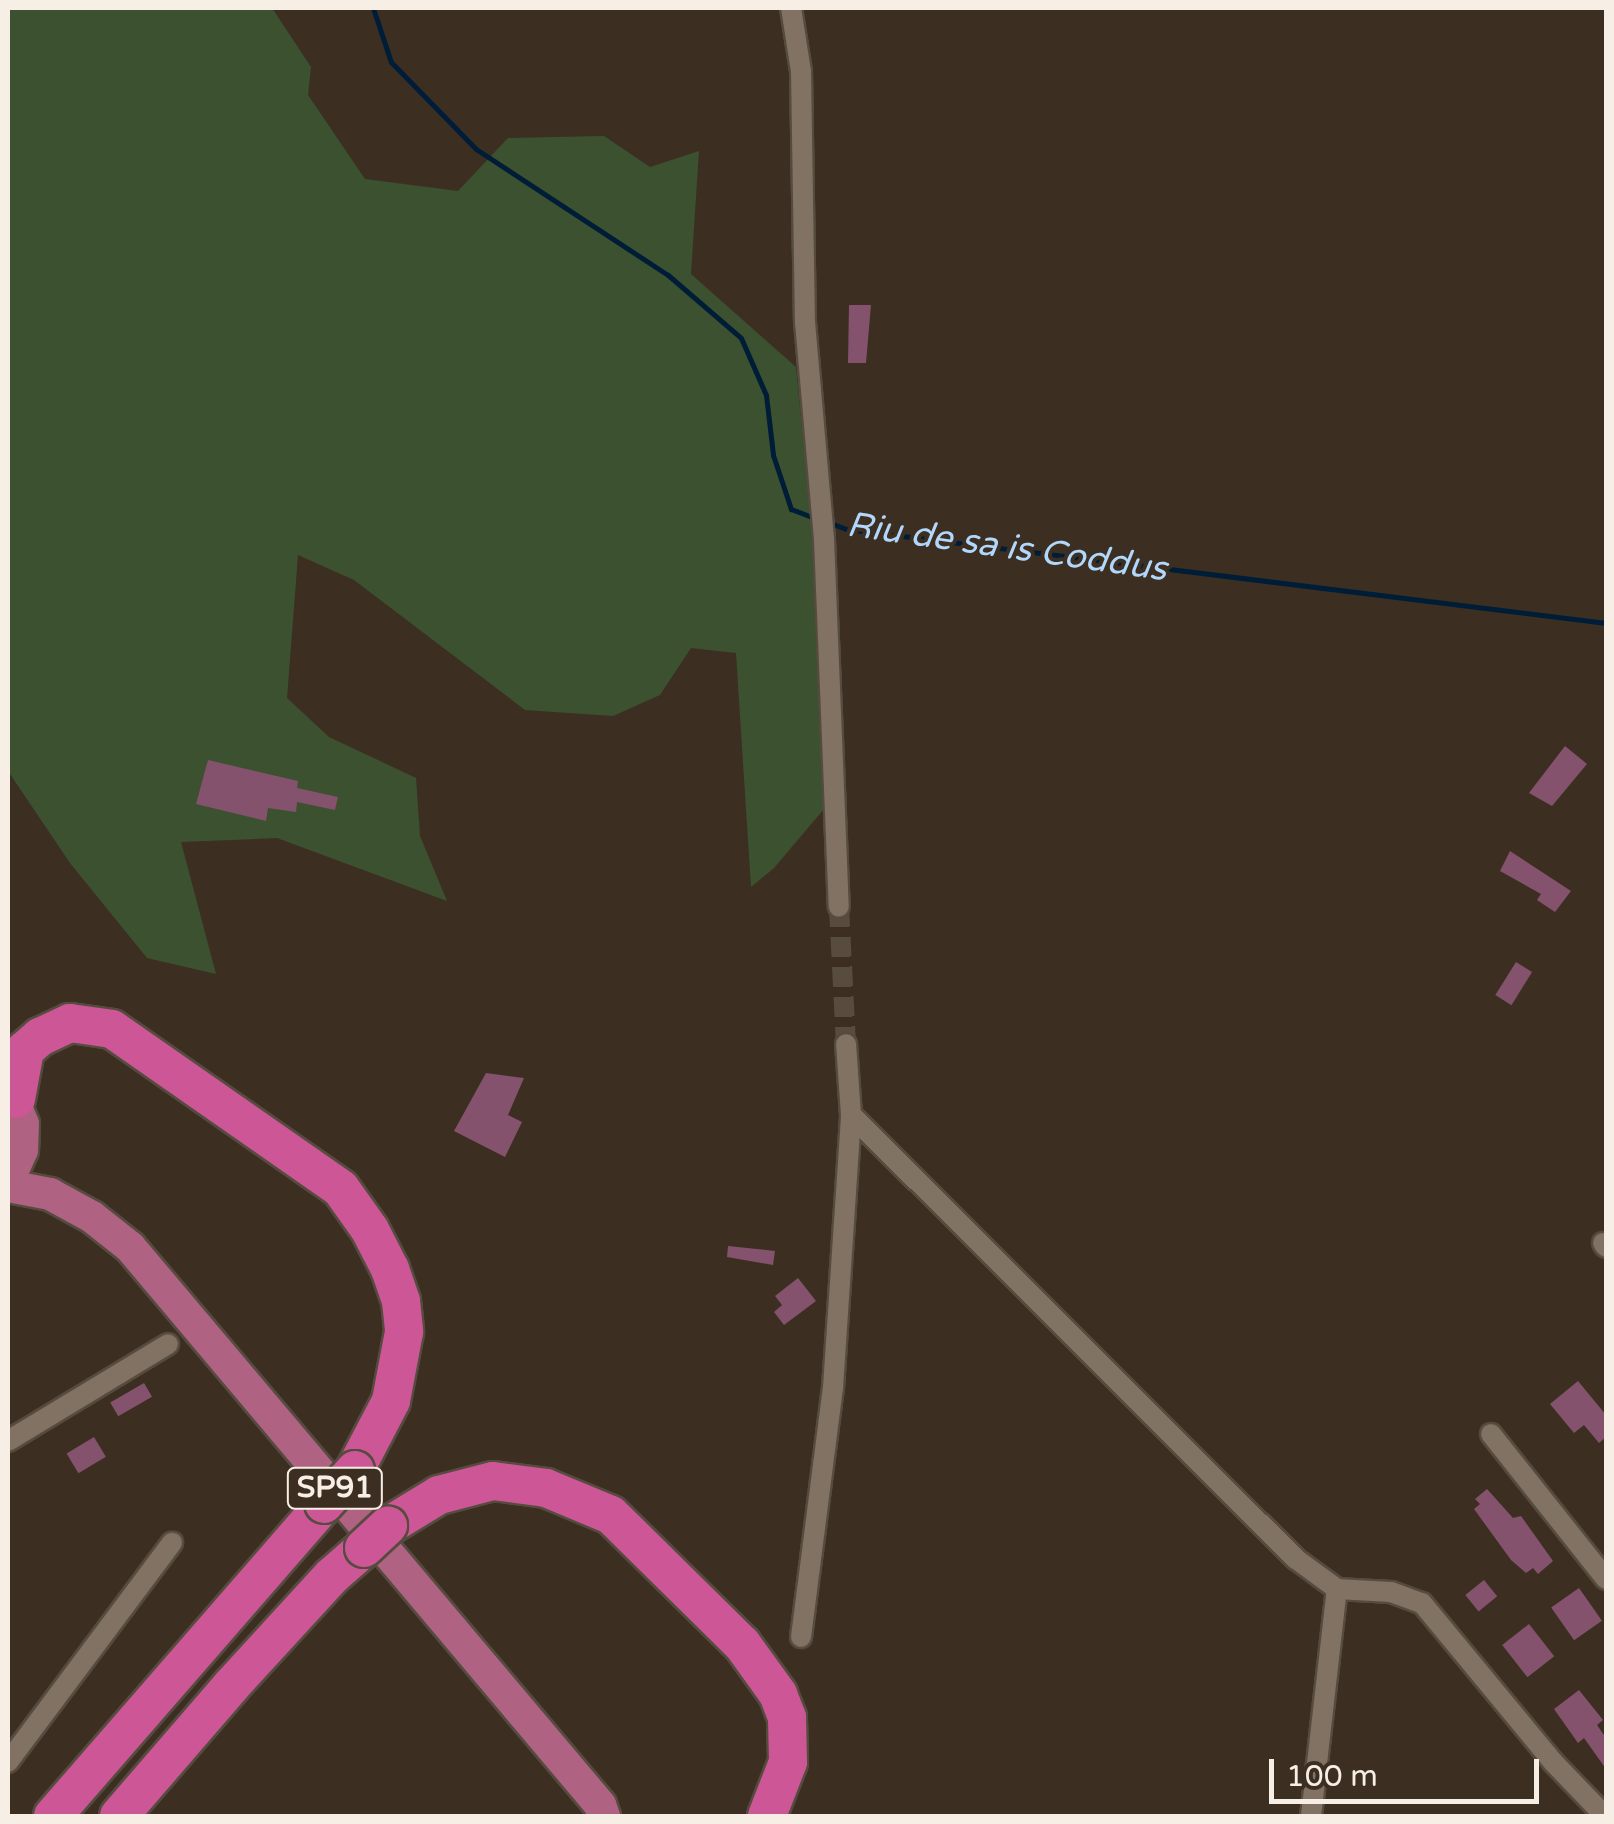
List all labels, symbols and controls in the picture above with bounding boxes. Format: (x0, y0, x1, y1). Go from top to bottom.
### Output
water label: Riu de sa is Coddus (844, 504, 1170, 590)
road number: SP91 (285, 1463, 385, 1513)
scale bar (1274, 1739, 1544, 1801)
text: 100 m (1286, 1758, 1378, 1795)

